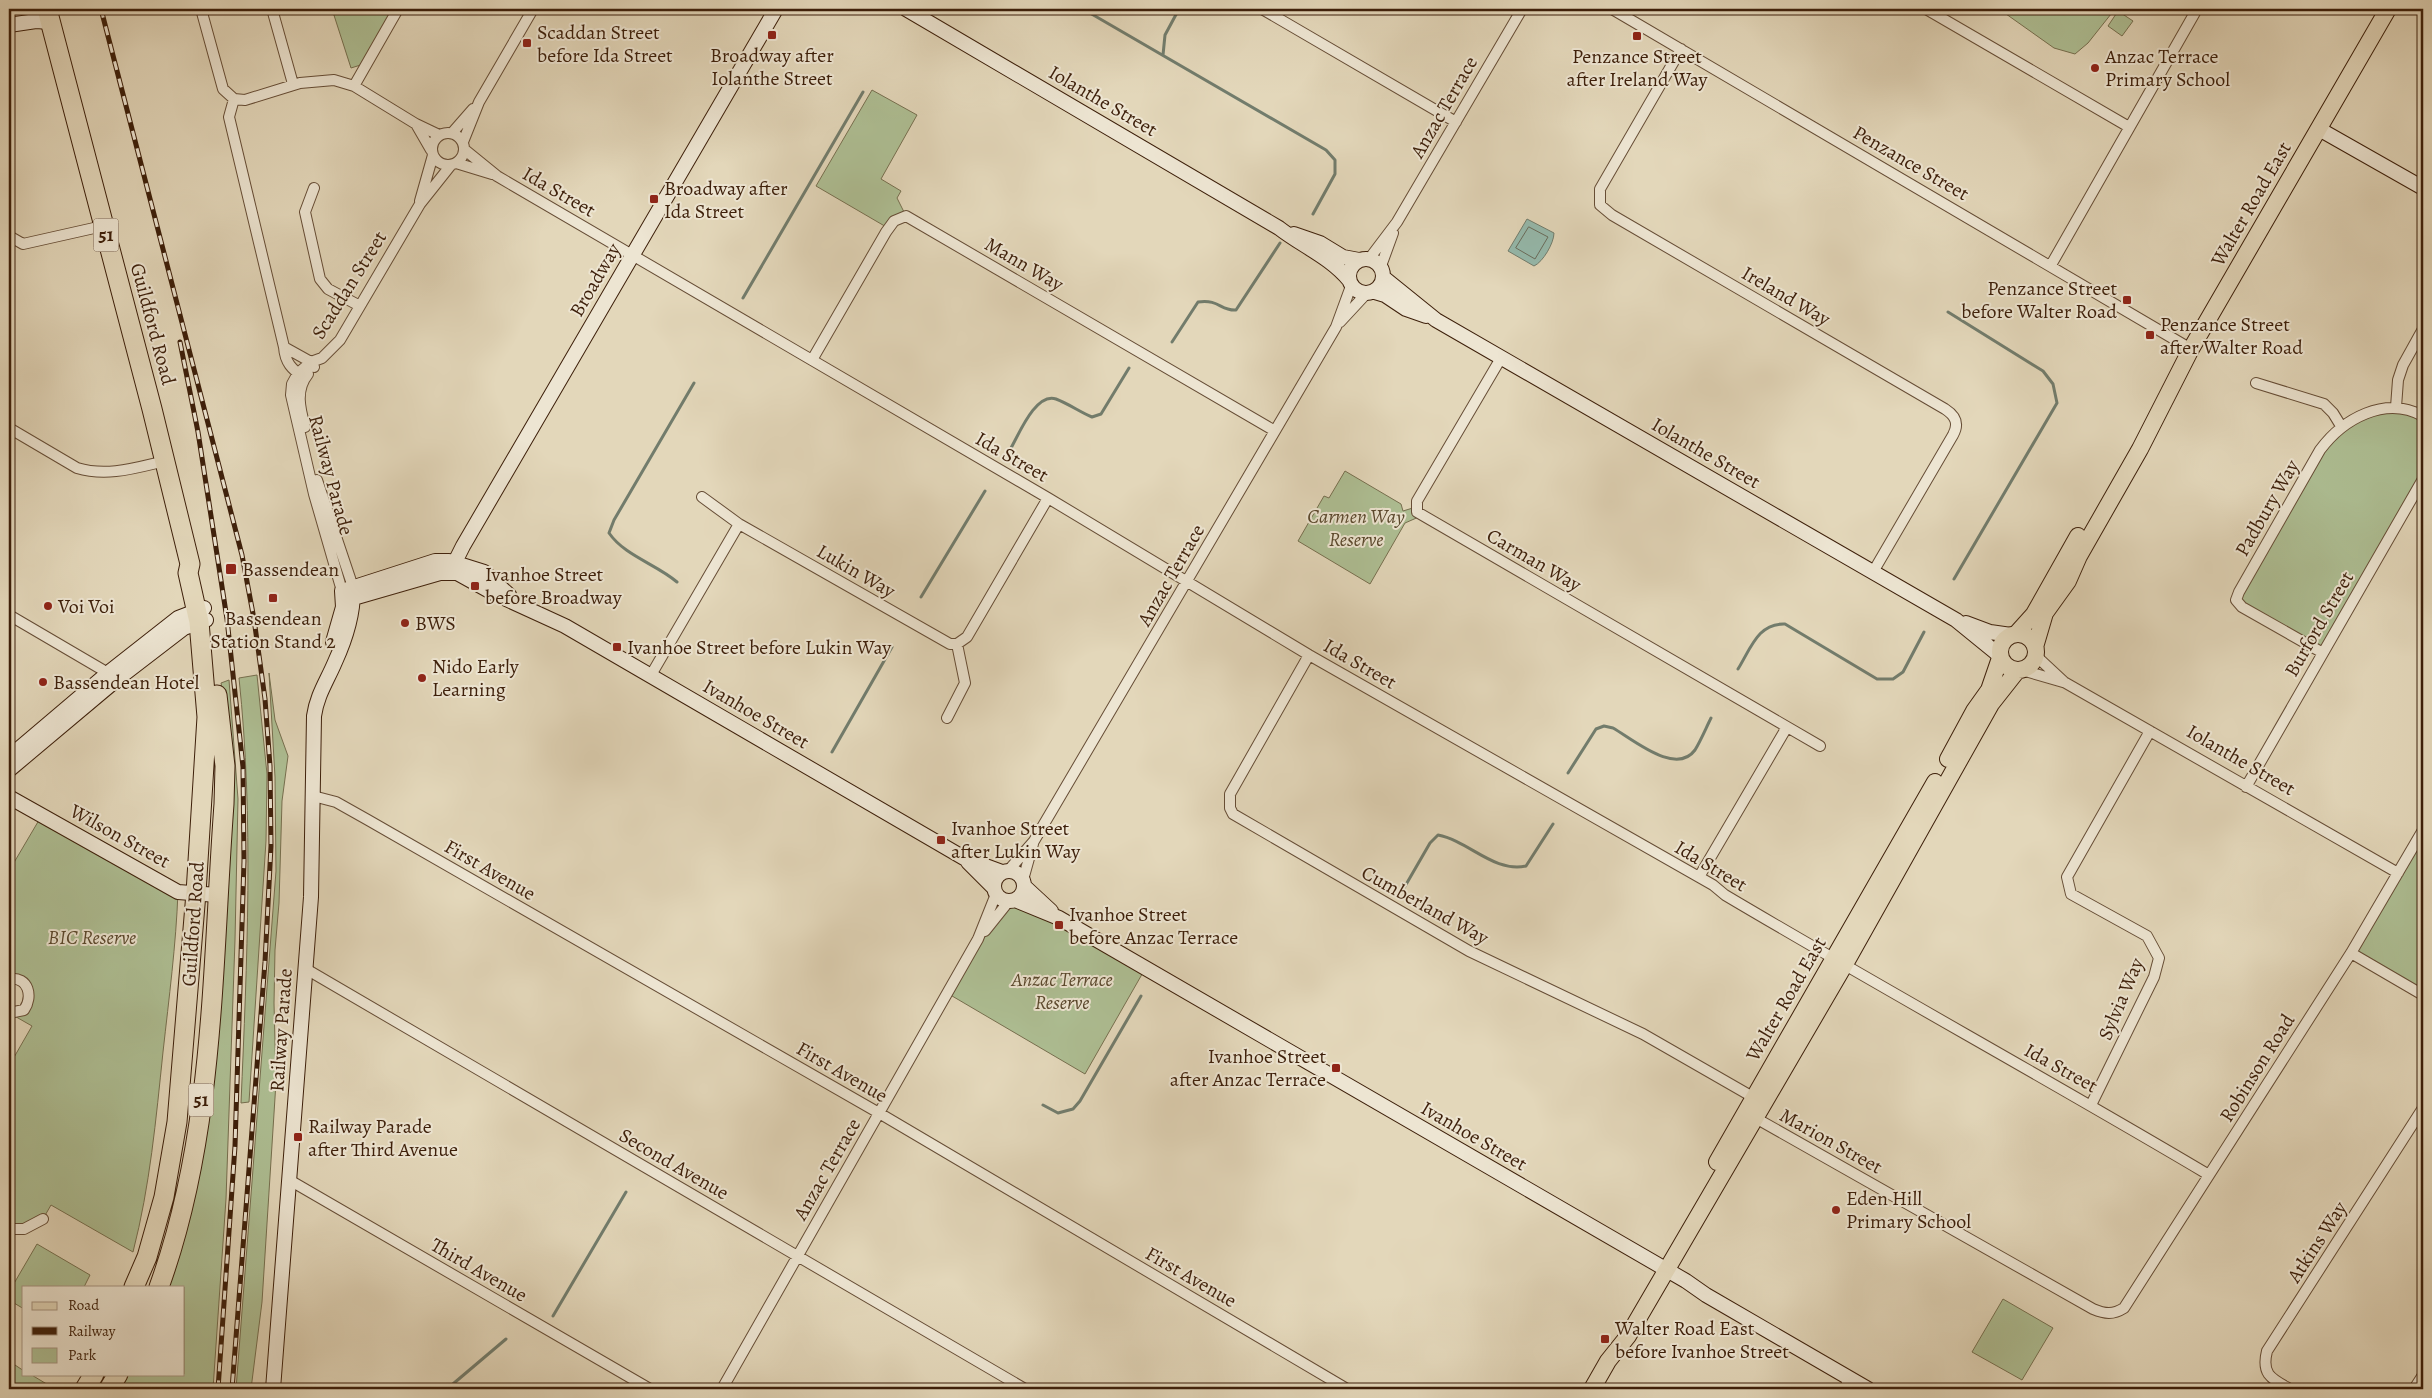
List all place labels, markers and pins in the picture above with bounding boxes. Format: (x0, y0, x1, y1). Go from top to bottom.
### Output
place label: Scaddan Street before Ida Street (537, 19, 673, 69)
marker: Broadway after Iolanthe Street (766, 29, 778, 41)
marker: Penzance Street after Ireland Way (1631, 30, 1643, 42)
marker: Scaddan Street before Ida Street (521, 37, 533, 49)
place label: Broadway after Iolanthe Street (710, 42, 834, 92)
place label: Penzance Street after Ireland Way (1566, 43, 1709, 93)
place label: Anzac Terrace Primary School (2104, 43, 2230, 93)
marker: Anzac Terrace Primary School (2089, 62, 2101, 74)
place label: Broadway after Ida Street (664, 175, 788, 225)
marker: Broadway after Ida Street (648, 193, 660, 205)
place label: Penzance Street before Walter Road (1961, 275, 2117, 325)
marker: Penzance Street before Walter Road (2121, 294, 2133, 306)
place label: Penzance Street after Walter Road (2160, 311, 2303, 361)
marker: Penzance Street after Walter Road (2144, 329, 2156, 341)
place label: Bassendean (242, 556, 339, 583)
place label: Ivanhoe Street before Broadway (485, 561, 623, 611)
marker: Bassendean (224, 562, 238, 576)
marker: Ivanhoe Street before Broadway (469, 580, 481, 592)
marker: Bassendean Station Stand 2 (267, 592, 279, 604)
place label: Voi Voi (57, 593, 115, 620)
marker: Voi Voi (42, 600, 54, 612)
place label: Bassendean Station Stand 2 (210, 605, 336, 655)
place label: BWS (415, 610, 456, 637)
marker: BWS (399, 617, 411, 629)
place label: Ivanhoe Street before Lukin Way (627, 634, 892, 661)
marker: Ivanhoe Street before Lukin Way (611, 641, 623, 653)
place label: Nido Early Learning (432, 653, 520, 703)
place label: Bassendean Hotel (53, 669, 199, 696)
marker: Nido Early Learning (416, 672, 428, 684)
marker: Bassendean Hotel (37, 676, 49, 688)
place label: Ivanhoe Street after Lukin Way (951, 815, 1081, 865)
marker: Ivanhoe Street after Lukin Way (935, 834, 947, 846)
place label: Ivanhoe Street before Anzac Terrace (1069, 901, 1238, 951)
marker: Ivanhoe Street before Anzac Terrace (1053, 919, 1065, 931)
place label: Ivanhoe Street after Anzac Terrace (1170, 1043, 1326, 1093)
marker: Ivanhoe Street after Anzac Terrace (1330, 1062, 1342, 1074)
place label: Railway Parade after Third Avenue (308, 1113, 458, 1163)
marker: Railway Parade after Third Avenue (292, 1131, 304, 1143)
place label: Eden Hill Primary School (1846, 1185, 1971, 1235)
marker: Eden Hill Primary School (1830, 1204, 1842, 1216)
place label: Walter Road East before Ivanhoe Street (1614, 1315, 1789, 1365)
marker: Walter Road East before Ivanhoe Street (1599, 1333, 1611, 1345)

